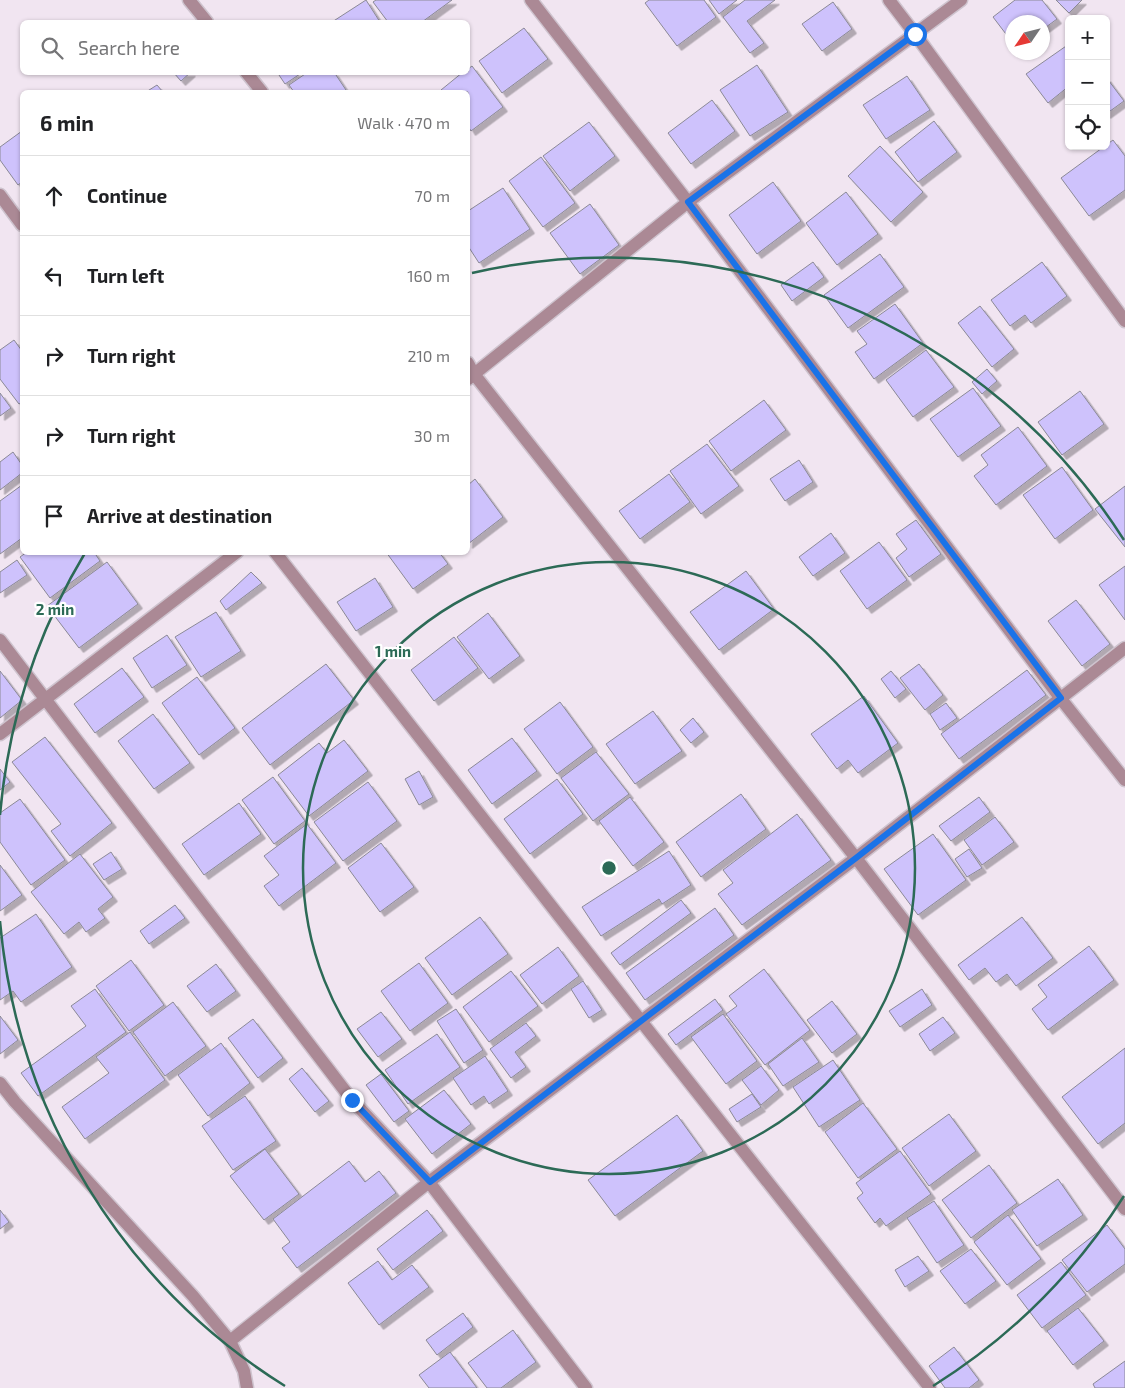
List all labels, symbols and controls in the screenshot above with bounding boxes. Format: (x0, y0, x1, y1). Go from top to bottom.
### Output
north arrow (1005, 15, 1050, 60)
map controls (1065, 15, 1110, 150)
button: + (1065, 15, 1110, 60)
search box (20, 20, 470, 75)
route start (904, 23, 927, 46)
icon: search (38, 34, 66, 62)
text: Search here (78, 36, 180, 59)
button: − (1065, 60, 1110, 105)
button: locate (1065, 105, 1110, 150)
text: 6 min (40, 110, 94, 135)
text: Walk · 470 m (357, 113, 450, 132)
icon: ahead (40, 182, 68, 210)
text: Continue (87, 184, 167, 207)
text: 70 m (415, 186, 450, 205)
icon: left (40, 262, 68, 290)
text: Turn left (87, 264, 164, 287)
text: 160 m (407, 266, 450, 285)
icon: right (40, 342, 68, 370)
text: Turn right (87, 344, 175, 367)
text: 210 m (407, 346, 450, 365)
icon: right (40, 422, 68, 450)
text: Turn right (87, 424, 175, 447)
text: 30 m (414, 426, 450, 445)
icon: arrive (40, 502, 68, 530)
text: Arrive at destination (87, 504, 272, 527)
text: 2 min (36, 600, 74, 618)
text: 1 min (375, 642, 411, 660)
centre of rings (600, 859, 618, 877)
route end (341, 1089, 364, 1112)

